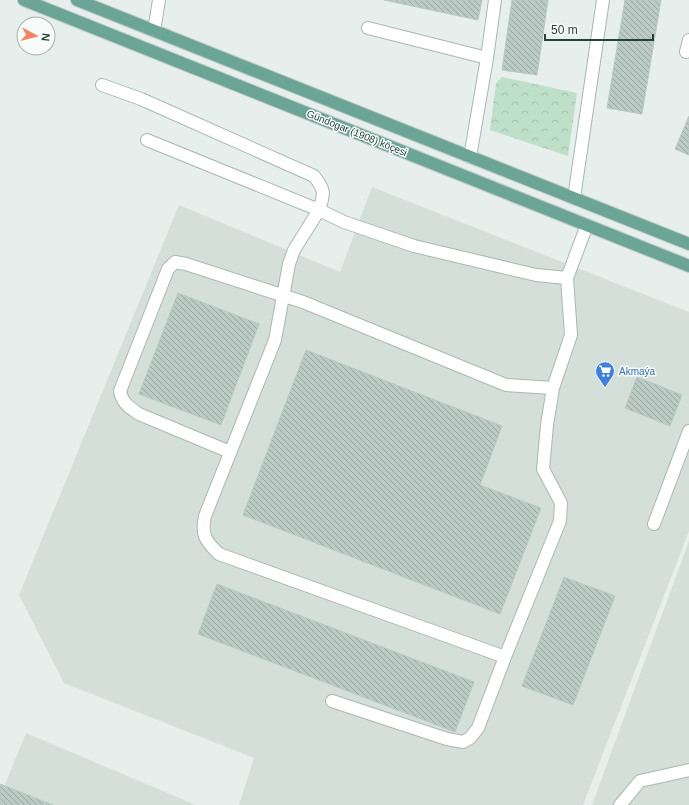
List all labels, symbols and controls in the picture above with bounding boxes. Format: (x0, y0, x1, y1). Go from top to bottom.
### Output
north arrow (16, 16, 56, 56)
scale bar (545, 16, 653, 42)
text: 50 m (551, 23, 578, 37)
text: N (39, 33, 52, 42)
street label: Gündogar (1908) köçesi (305, 108, 409, 158)
supermarket icon: Аkmaýa (594, 360, 616, 388)
place label: Аkmaýa (619, 366, 656, 377)

